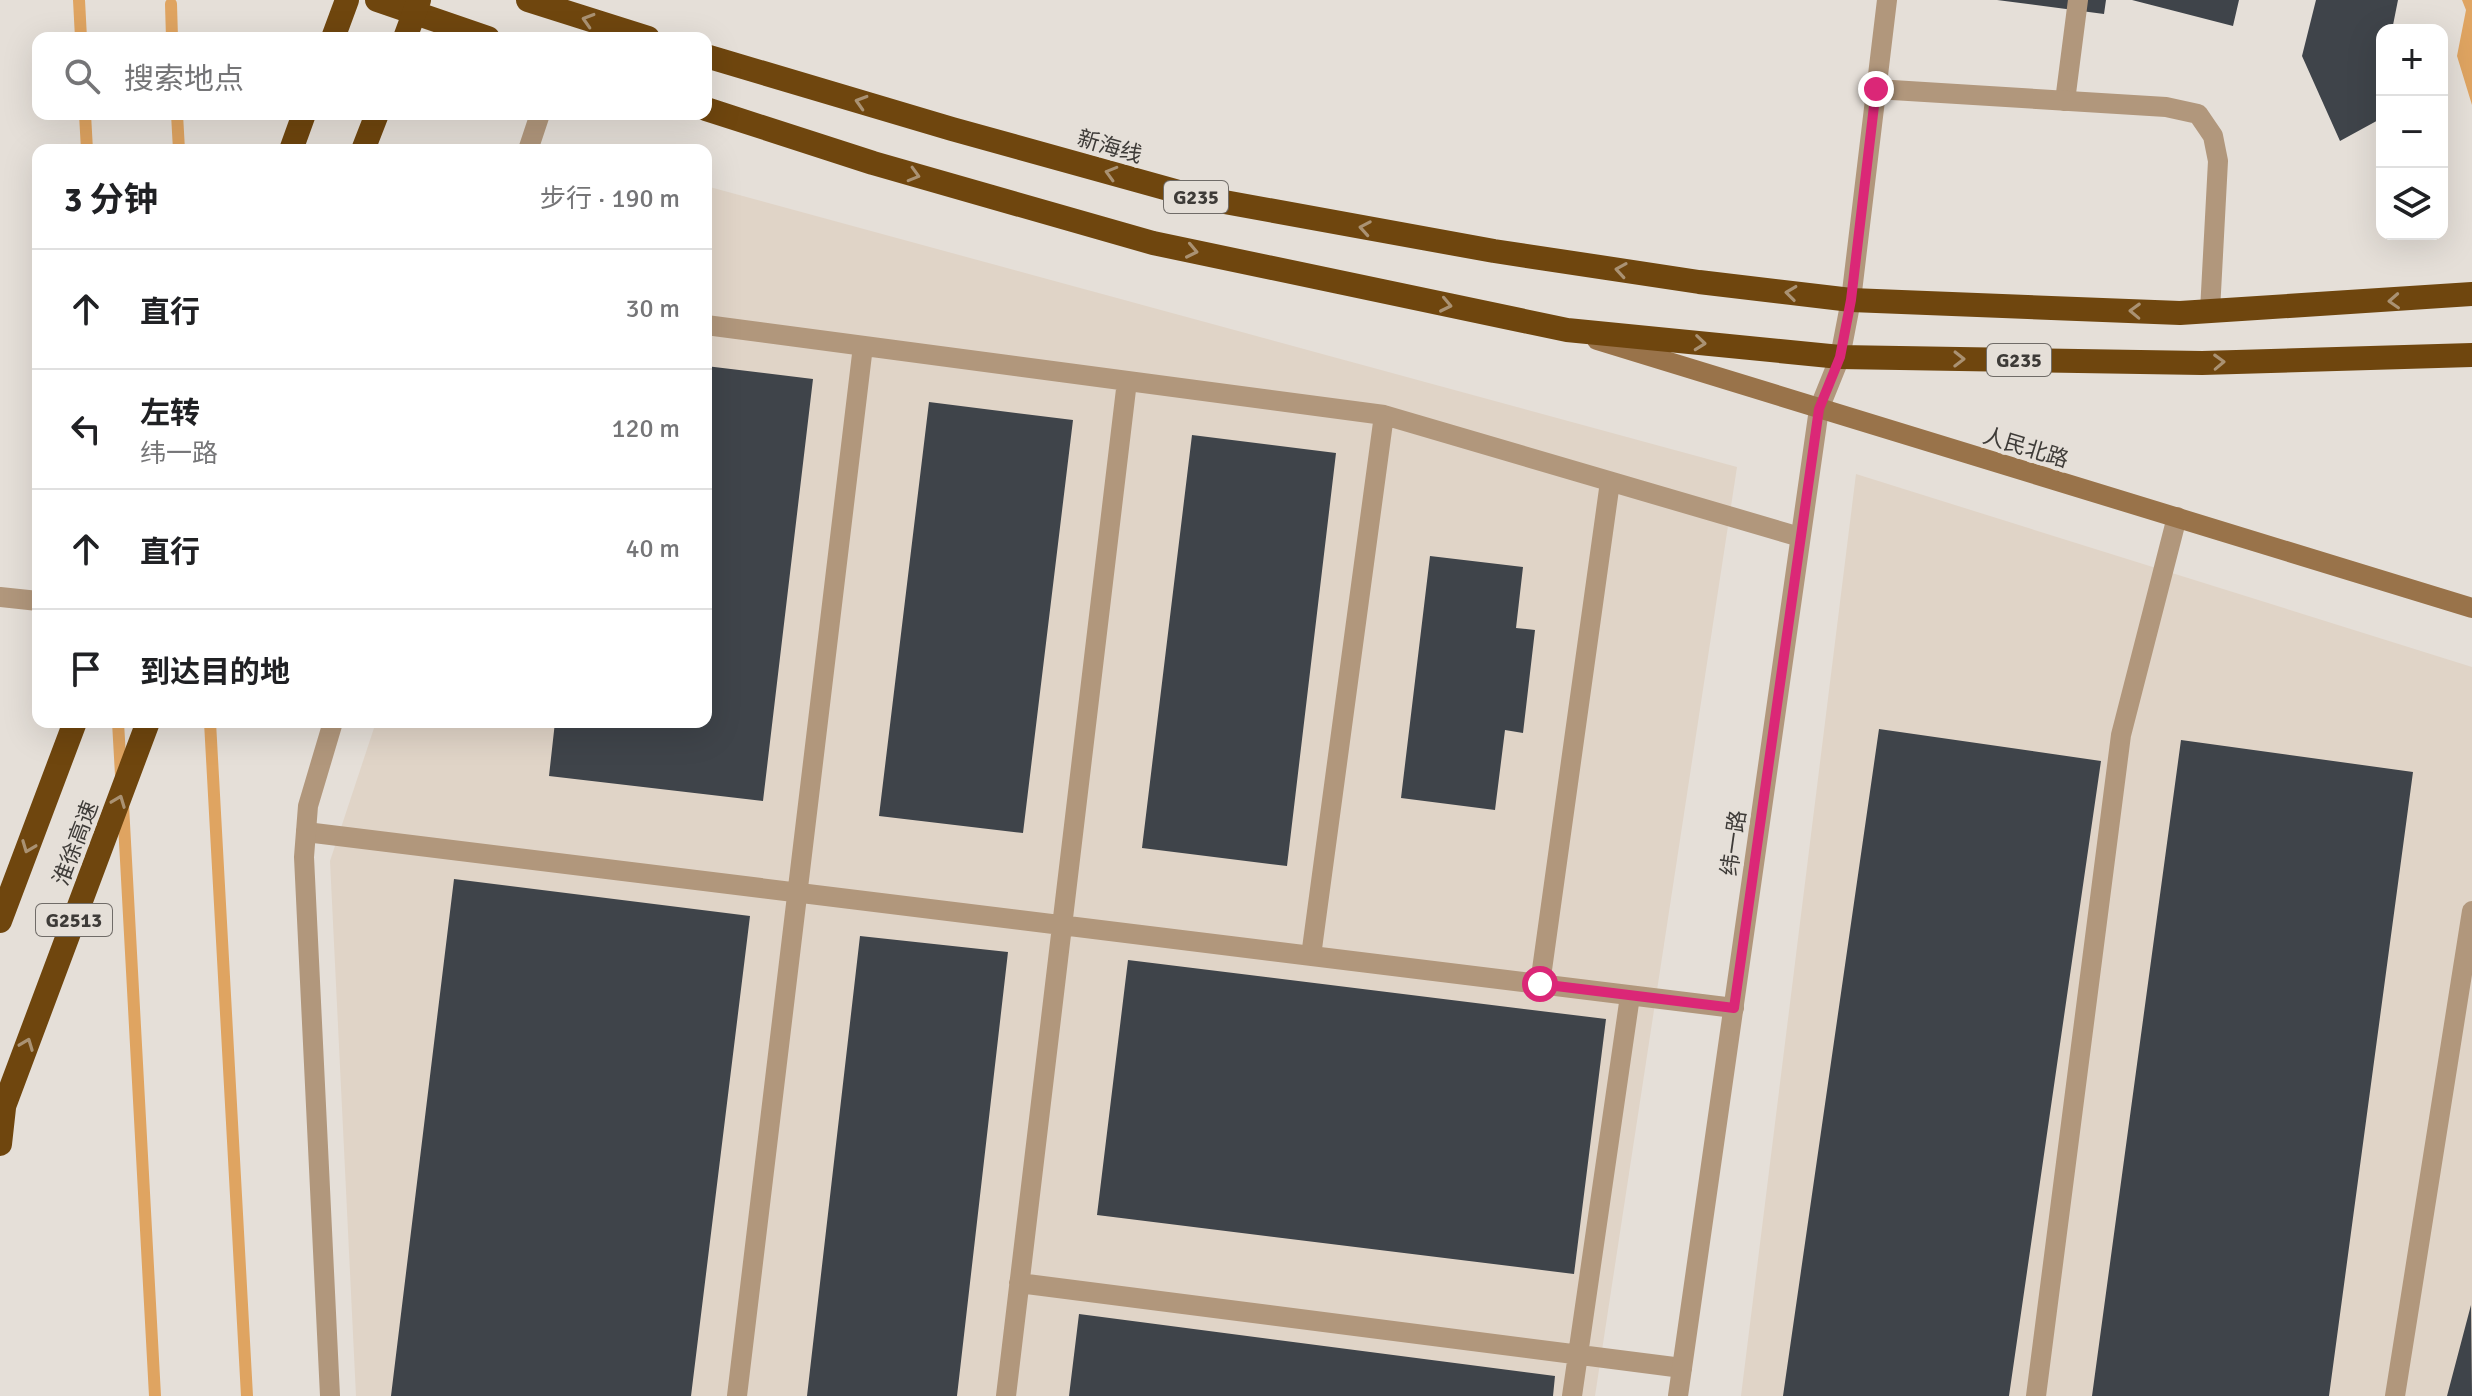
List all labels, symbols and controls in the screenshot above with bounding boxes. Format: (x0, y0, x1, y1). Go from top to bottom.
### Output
one-way arrow (581, 13, 595, 29)
map controls (2376, 24, 2448, 240)
button: + (2376, 24, 2448, 96)
search box (32, 32, 712, 120)
icon: search (60, 54, 104, 98)
text: 搜索地点 (124, 61, 244, 98)
route end (1858, 71, 1894, 107)
one-way arrow (855, 95, 868, 111)
button: − (2376, 96, 2448, 168)
street label: 新海线 (1074, 124, 1145, 169)
one-way arrow (906, 166, 920, 182)
one-way arrow (1104, 166, 1118, 183)
button: layers (2376, 168, 2448, 240)
text: 3 分钟 (64, 179, 158, 221)
road number: G235 (1164, 181, 1228, 213)
text: 步行 · 190 m (540, 183, 680, 215)
one-way arrow (1358, 220, 1372, 237)
one-way arrow (1184, 242, 1198, 259)
one-way arrow (1615, 262, 1628, 279)
one-way arrow (1784, 284, 1797, 301)
icon: ahead (64, 287, 108, 331)
one-way arrow (2387, 292, 2400, 309)
text: 30 m (625, 293, 680, 325)
text: 直行 (140, 294, 200, 331)
one-way arrow (1439, 295, 1453, 312)
one-way arrow (2128, 302, 2141, 319)
one-way arrow (1694, 334, 1707, 351)
road number: G235 (1987, 344, 2051, 376)
one-way arrow (1953, 350, 1966, 367)
one-way arrow (2213, 354, 2226, 371)
text: 左转 (140, 395, 200, 432)
icon: left (64, 407, 108, 451)
text: 120 m (611, 413, 680, 445)
street label: 人民北路 (1980, 422, 2072, 473)
text: 纬一路 (140, 438, 218, 470)
icon: ahead (64, 527, 108, 571)
text: 40 m (625, 533, 680, 565)
text: 直行 (140, 534, 200, 571)
icon: arrive (64, 647, 108, 691)
text: 到达目的地 (140, 654, 290, 691)
one-way arrow (109, 795, 126, 809)
street label: 淮徐高速 (47, 797, 104, 889)
street label: 纬一路 (1716, 809, 1751, 878)
one-way arrow (21, 839, 38, 853)
road number: G2513 (36, 904, 112, 936)
route start (1522, 966, 1558, 1002)
one-way arrow (17, 1038, 34, 1052)

